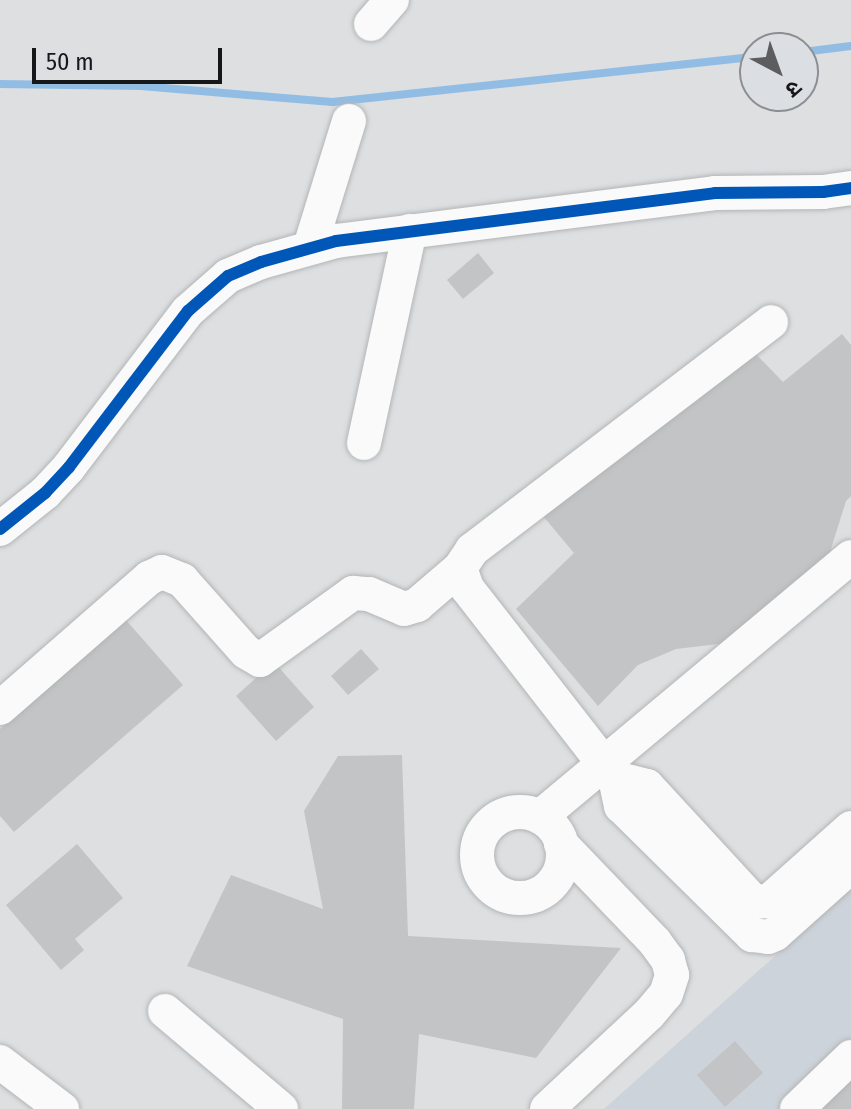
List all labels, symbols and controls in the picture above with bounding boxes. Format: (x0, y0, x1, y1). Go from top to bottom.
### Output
scale bar (36, 32, 226, 82)
north arrow (739, 32, 819, 112)
text: 50 m (46, 48, 94, 76)
text: उ (780, 75, 807, 103)

